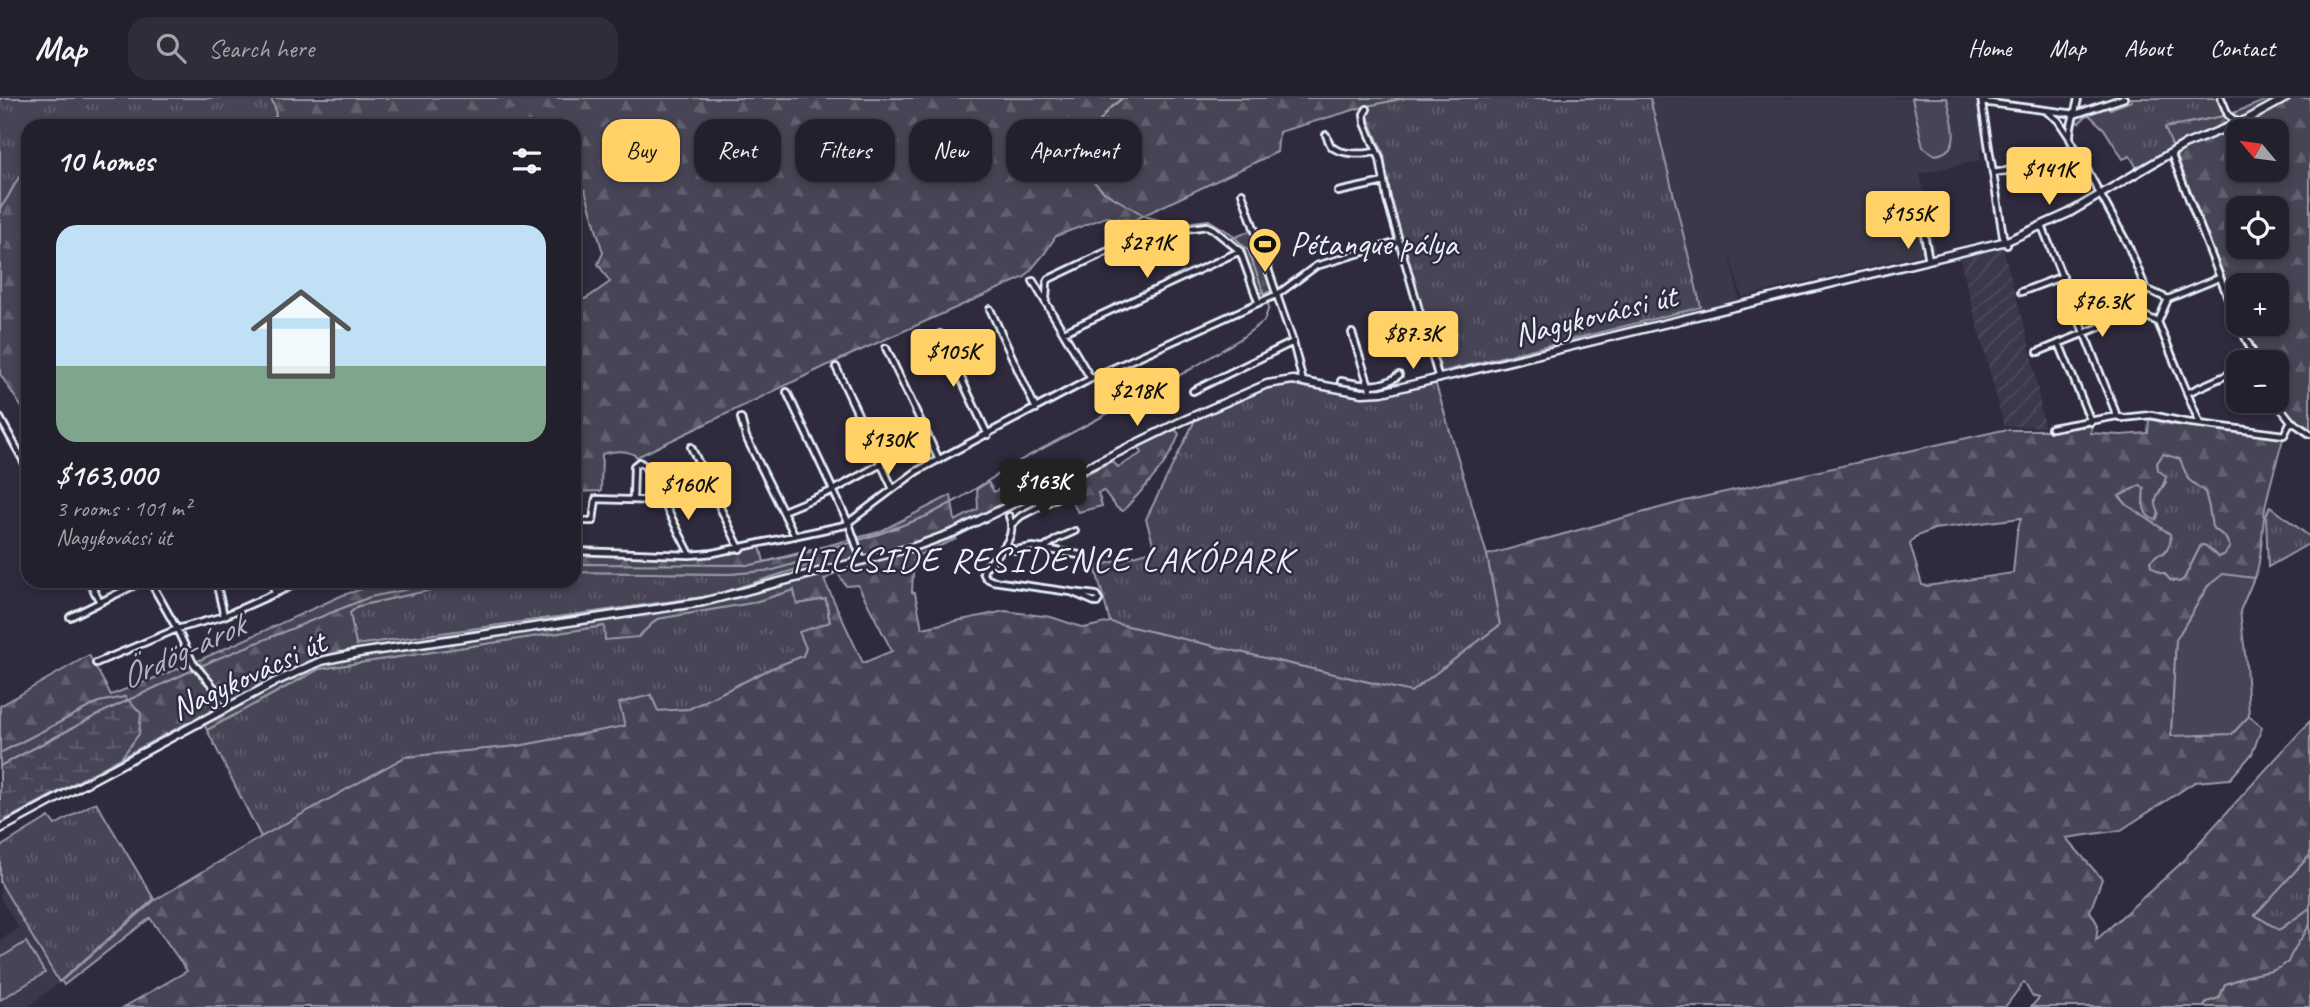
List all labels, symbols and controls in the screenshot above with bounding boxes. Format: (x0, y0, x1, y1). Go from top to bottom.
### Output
search box (128, 17, 618, 80)
text: Map (35, 27, 86, 69)
icon: search (152, 29, 190, 67)
text: Search here (208, 32, 314, 65)
text: Home (1968, 33, 2011, 63)
text: Map (2049, 33, 2086, 63)
text: About (2124, 33, 2172, 63)
text: Contact (2210, 33, 2275, 63)
chip: Buy (602, 119, 680, 182)
chip: Rent (694, 119, 781, 182)
chip: Filters (795, 119, 895, 182)
chip: New (909, 119, 992, 182)
chip: Apartment (1006, 119, 1142, 182)
north arrow (2226, 119, 2289, 182)
map controls (2226, 119, 2289, 413)
text: 10 homes (56, 142, 154, 180)
icon: filters (508, 142, 546, 180)
pin: $141K (2000, 148, 2098, 207)
text: $141K (2022, 155, 2076, 184)
pin: $155K (1859, 192, 1957, 251)
button: locate (2226, 196, 2289, 259)
text: $155K (1882, 199, 1934, 228)
pin: $271K (1098, 220, 1196, 280)
place label: Pétanque pálya (1290, 223, 1460, 265)
sports icon: Pétanque pálya (1246, 225, 1284, 274)
text: $271K (1121, 228, 1174, 257)
icon: home (238, 271, 364, 397)
button: + (2226, 273, 2289, 336)
street label: Nagykovácsi út (1509, 274, 1684, 356)
pin: $76.3K (2045, 280, 2159, 339)
text: $76.3K (2073, 287, 2131, 316)
pin: $87.3K (1356, 312, 1470, 371)
text: $87.3K (1384, 319, 1442, 348)
pin: $105K (904, 330, 1002, 389)
text: $105K (927, 337, 979, 366)
button: − (2226, 350, 2289, 413)
pin: $218K (1088, 368, 1186, 428)
text: $218K (1110, 376, 1164, 405)
pin: $130K (839, 418, 937, 477)
text: $130K (861, 425, 915, 454)
text: $163,000 (56, 456, 157, 494)
pin: $163K (994, 460, 1092, 519)
pin: $160K (639, 462, 737, 522)
text: $163K (1016, 467, 1070, 496)
text: $160K (661, 470, 715, 499)
text: 3 rooms · 101 m² (56, 494, 191, 523)
text: Nagykovácsi út (56, 523, 172, 552)
district label: HILLSIDE RESIDENCE LAKÓPARK (793, 537, 1298, 582)
water label: Ördög-árok (112, 600, 256, 699)
street label: Nagykovácsi út (164, 619, 335, 729)

